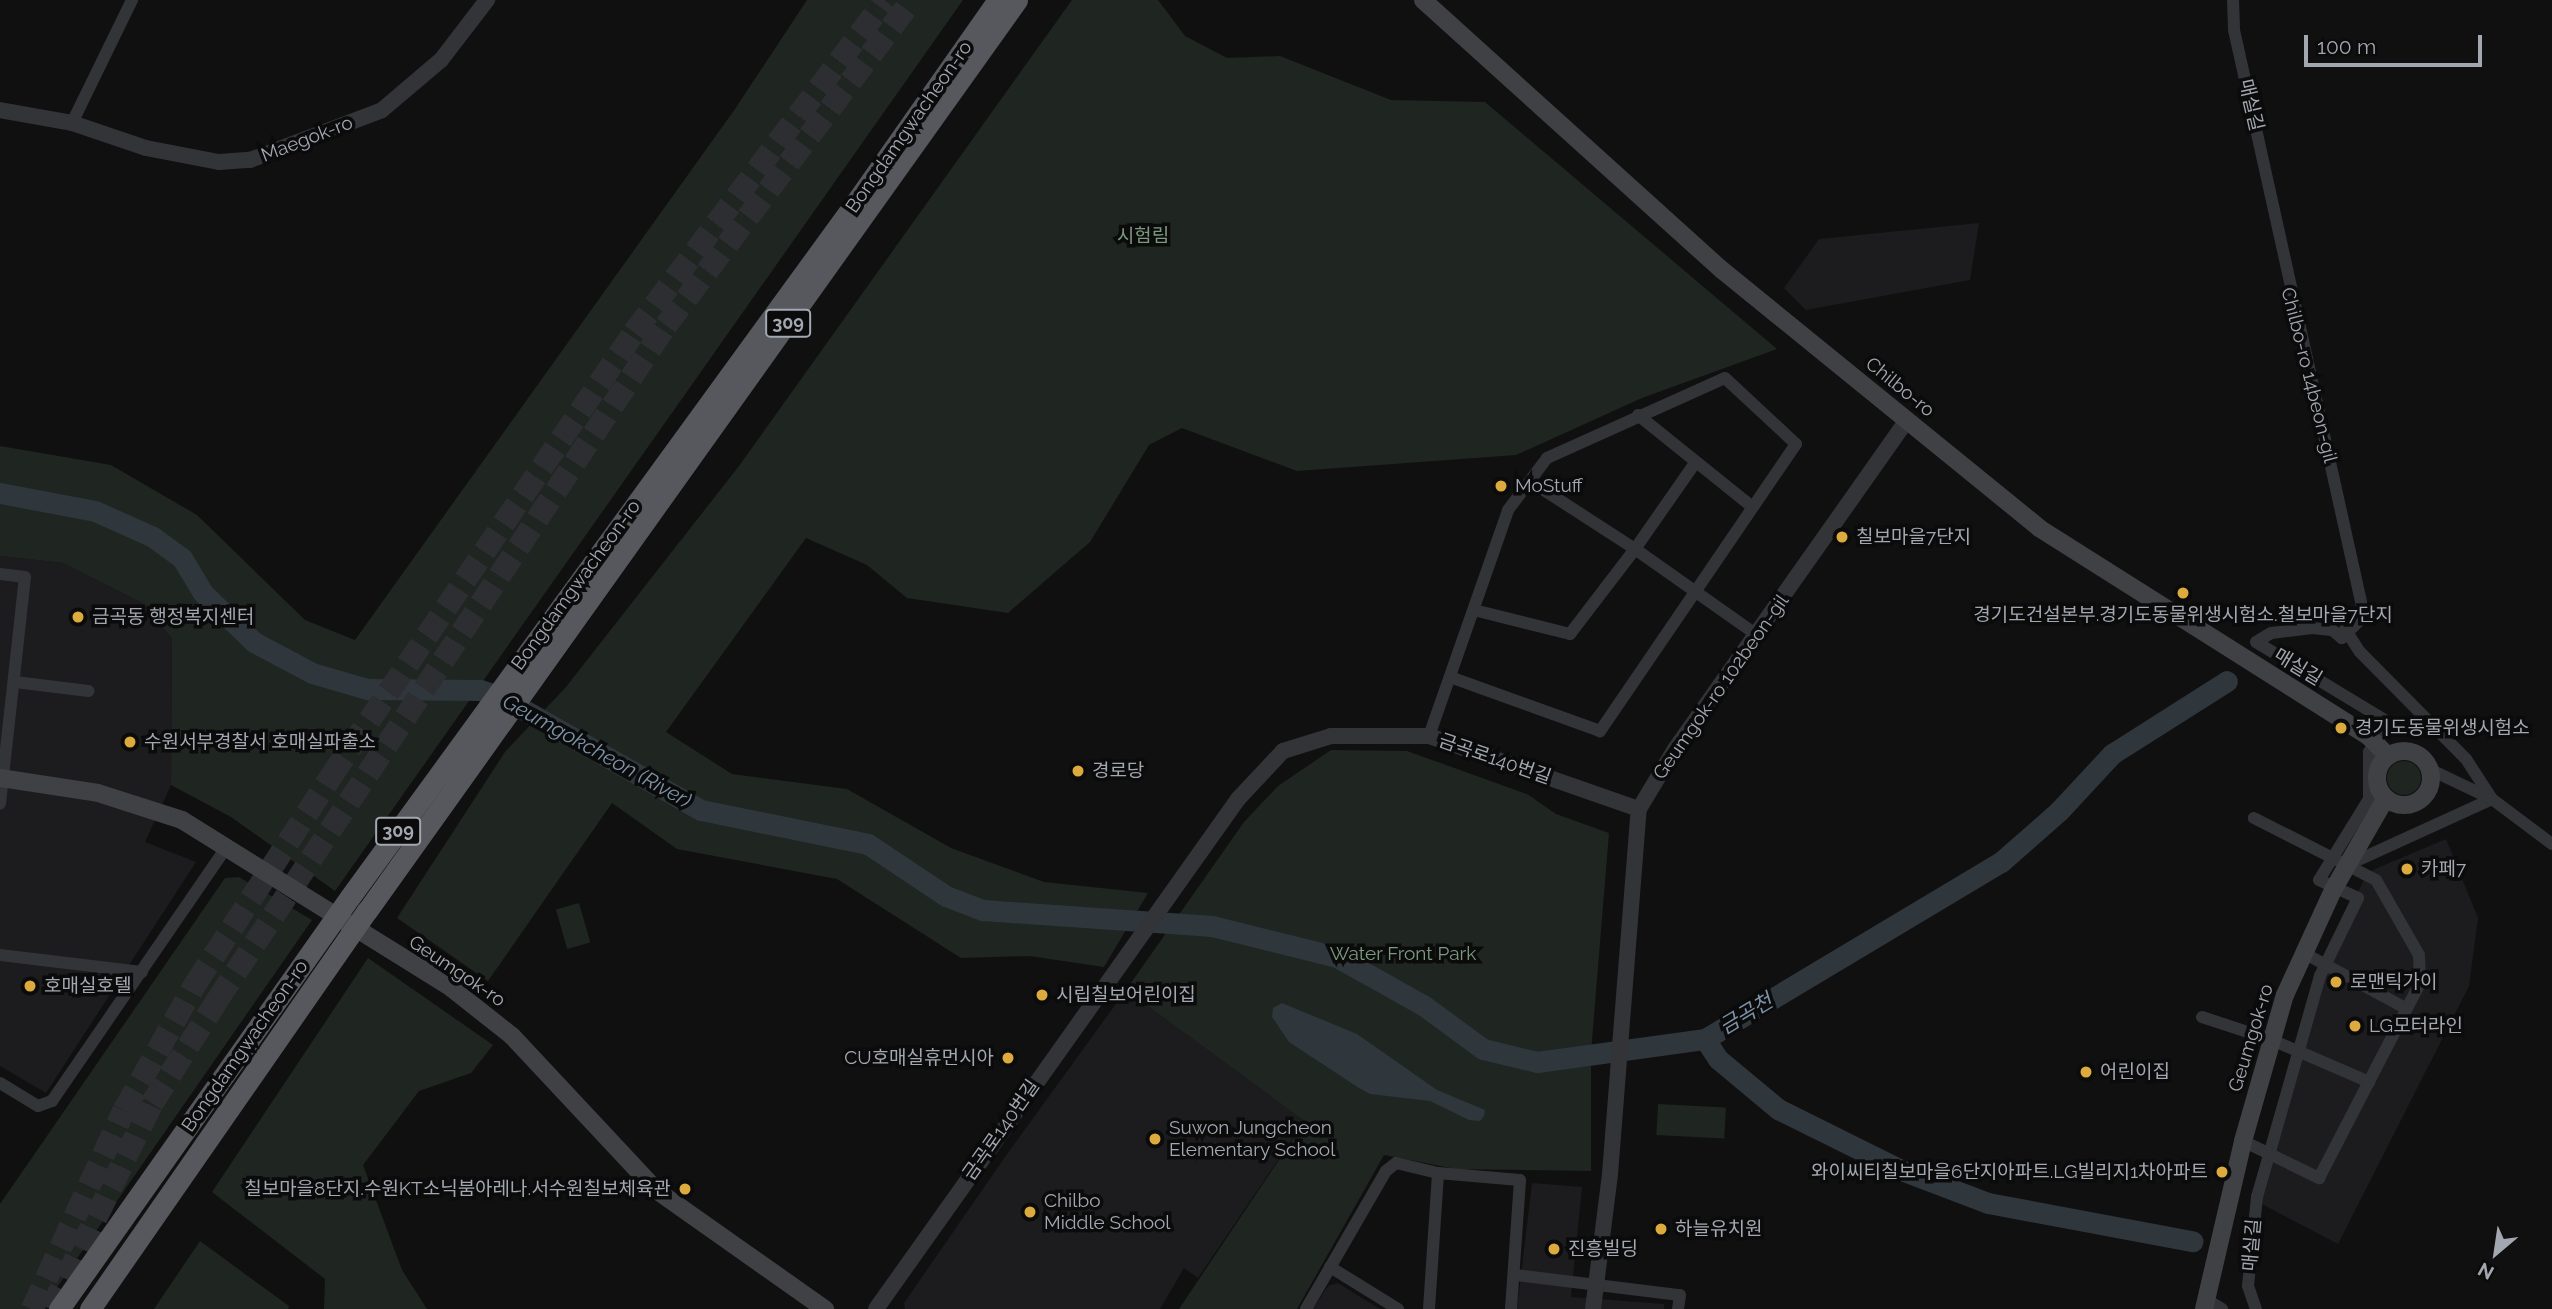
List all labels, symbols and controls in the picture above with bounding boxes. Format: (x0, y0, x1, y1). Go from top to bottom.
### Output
scale bar (2307, 21, 2486, 65)
text: 100 m (2317, 34, 2376, 59)
street label: Bongdamgwacheon-ro (841, 37, 977, 217)
street label: 매실길 (2234, 77, 2268, 133)
street label: Maegok-ro (258, 111, 356, 167)
park label: 시험림 (1117, 225, 1169, 247)
street label: Chilbo-ro 14beon-gil (2276, 285, 2342, 465)
road number: 309 (764, 309, 812, 338)
street label: Chilbo-ro (1861, 352, 1939, 422)
place label: MoStuff (1515, 475, 1583, 497)
marker: MoStuff (1493, 478, 1509, 494)
street label: Bongdamgwacheon-ro (507, 496, 645, 674)
place label: 칠보마을7단지 (1856, 526, 1971, 548)
marker: 칠보마을7단지 (1834, 529, 1850, 545)
marker: 경기도건설본부.경기도동물위생시험소.철보마을7단지 (2175, 585, 2191, 601)
street label: Geumgok-ro 102beon-gil (1648, 590, 1794, 784)
place label: 경기도건설본부.경기도동물위생시험소.철보마을7단지 (1973, 604, 2393, 626)
place label: 금곡동 행정복지센터 (92, 606, 254, 628)
marker: 금곡동 행정복지센터 (70, 609, 86, 625)
street label: 매실길 (2270, 644, 2326, 690)
water label: Geumgokcheon (River) (498, 689, 696, 813)
place label: 경기도동물위생시험소 (2355, 717, 2530, 739)
marker: 경기도동물위생시험소 (2333, 720, 2349, 736)
street label: 금곡로140번길 (1436, 729, 1554, 789)
place label: 수원서부경찰서 호매실파출소 (144, 731, 376, 753)
marker: 수원서부경찰서 호매실파출소 (122, 734, 138, 750)
place label: 경로당 (1092, 760, 1144, 782)
marker: 경로당 (1070, 763, 1086, 779)
road number: 309 (374, 816, 422, 846)
place label: 카페7 (2421, 858, 2466, 880)
marker: 카페7 (2399, 861, 2415, 877)
street label: Geumgok-ro (404, 930, 510, 1012)
park label: Water Front Park (1329, 943, 1477, 965)
street label: Bongdamgwacheon-ro (177, 956, 313, 1136)
place label: 로맨틱가이 (2350, 971, 2437, 993)
marker: 로맨틱가이 (2328, 974, 2344, 990)
place label: 호매실호텔 (44, 975, 131, 997)
marker: 호매실호텔 (22, 978, 38, 994)
street label: Geumgok-ro (2224, 981, 2278, 1095)
place label: 시립칠보어린이집 (1056, 984, 1196, 1006)
marker: 시립칠보어린이집 (1034, 987, 1050, 1003)
water label: 금곡천 (1715, 988, 1777, 1040)
place label: LG모터라인 (2369, 1015, 2463, 1037)
marker: LG모터라인 (2347, 1018, 2363, 1034)
place label: CU호매실휴먼시아 (844, 1047, 994, 1069)
marker: CU호매실휴먼시아 (1000, 1050, 1016, 1066)
place label: 어린이집 (2100, 1061, 2170, 1083)
marker: 어린이집 (2078, 1064, 2094, 1080)
street label: 금곡로140번길 (958, 1075, 1044, 1185)
place label: Suwon Jungcheon Elementary School (1169, 1117, 1336, 1161)
marker: Suwon Jungcheon Elementary School (1147, 1131, 1163, 1147)
place label: 와이씨티칠보마을6단지아파트.LG빌리지1차아파트 (1811, 1161, 2208, 1183)
marker: 와이씨티칠보마을6단지아파트.LG빌리지1차아파트 (2214, 1164, 2230, 1180)
place label: 칠보마을8단지.수원KT소닉붐아레나.서수원칠보체육관 (244, 1178, 671, 1200)
marker: 칠보마을8단지.수원KT소닉붐아레나.서수원칠보체육관 (677, 1181, 693, 1197)
place label: Chilbo Middle School (1044, 1190, 1170, 1234)
marker: Chilbo Middle School (1022, 1204, 1038, 1220)
place label: 하늘유치원 (1675, 1218, 1762, 1240)
street label: 매실길 (2238, 1218, 2266, 1272)
north arrow (2461, 1218, 2531, 1288)
marker: 하늘유치원 (1653, 1221, 1669, 1237)
place label: 진흥빌딩 (1568, 1238, 1638, 1260)
marker: 진흥빌딩 (1546, 1241, 1562, 1257)
text: N (2474, 1258, 2497, 1285)

